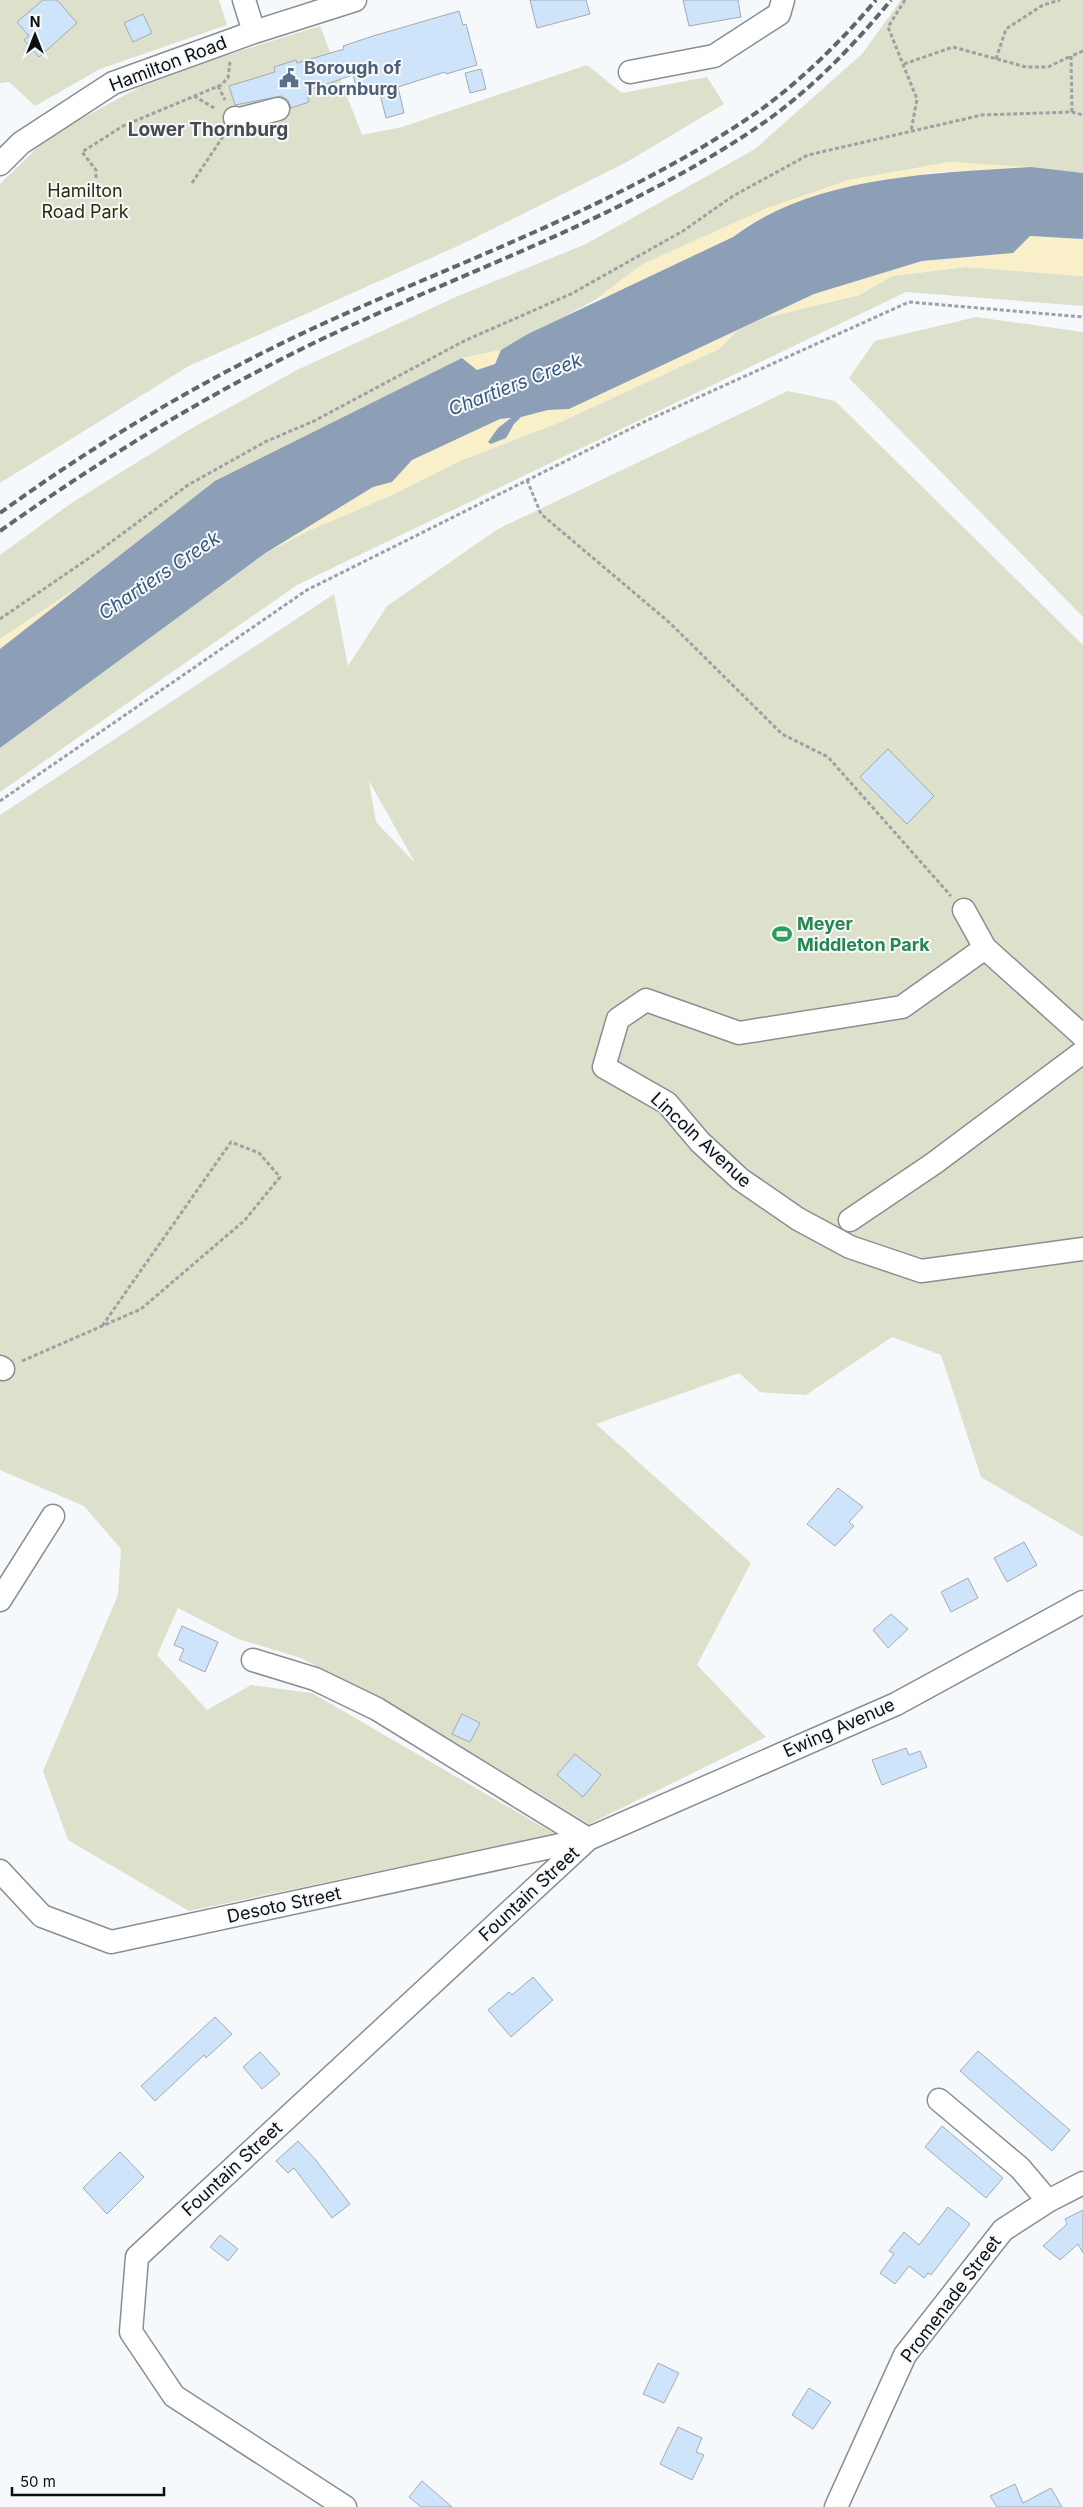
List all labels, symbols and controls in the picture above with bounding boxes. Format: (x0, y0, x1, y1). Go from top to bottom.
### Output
north arrow (10, 10, 60, 60)
text: N (30, 13, 40, 30)
street label: Hamilton Road (106, 32, 229, 96)
place label: Borough of Thornburg (304, 57, 401, 99)
public building icon: Borough of Thornburg (278, 67, 300, 89)
district label: Lower Thornburg (128, 118, 288, 141)
park label: Hamilton Road Park (41, 180, 129, 222)
water label: Chartiers Creek (445, 348, 586, 421)
water label: Chartiers Creek (94, 526, 225, 625)
place label: Meyer Middleton Park (797, 913, 930, 955)
sports icon: Meyer Middleton Park (771, 923, 793, 945)
street label: Lincoln Avenue (647, 1088, 756, 1191)
street label: Ewing Avenue (780, 1694, 898, 1762)
street label: Fountain Street (474, 1842, 583, 1945)
street label: Desoto Street (225, 1882, 343, 1927)
street label: Fountain Street (177, 2117, 286, 2220)
street label: Promenade Street (896, 2231, 1005, 2366)
scale bar (12, 2464, 165, 2496)
text: 50 m (20, 2472, 56, 2491)

